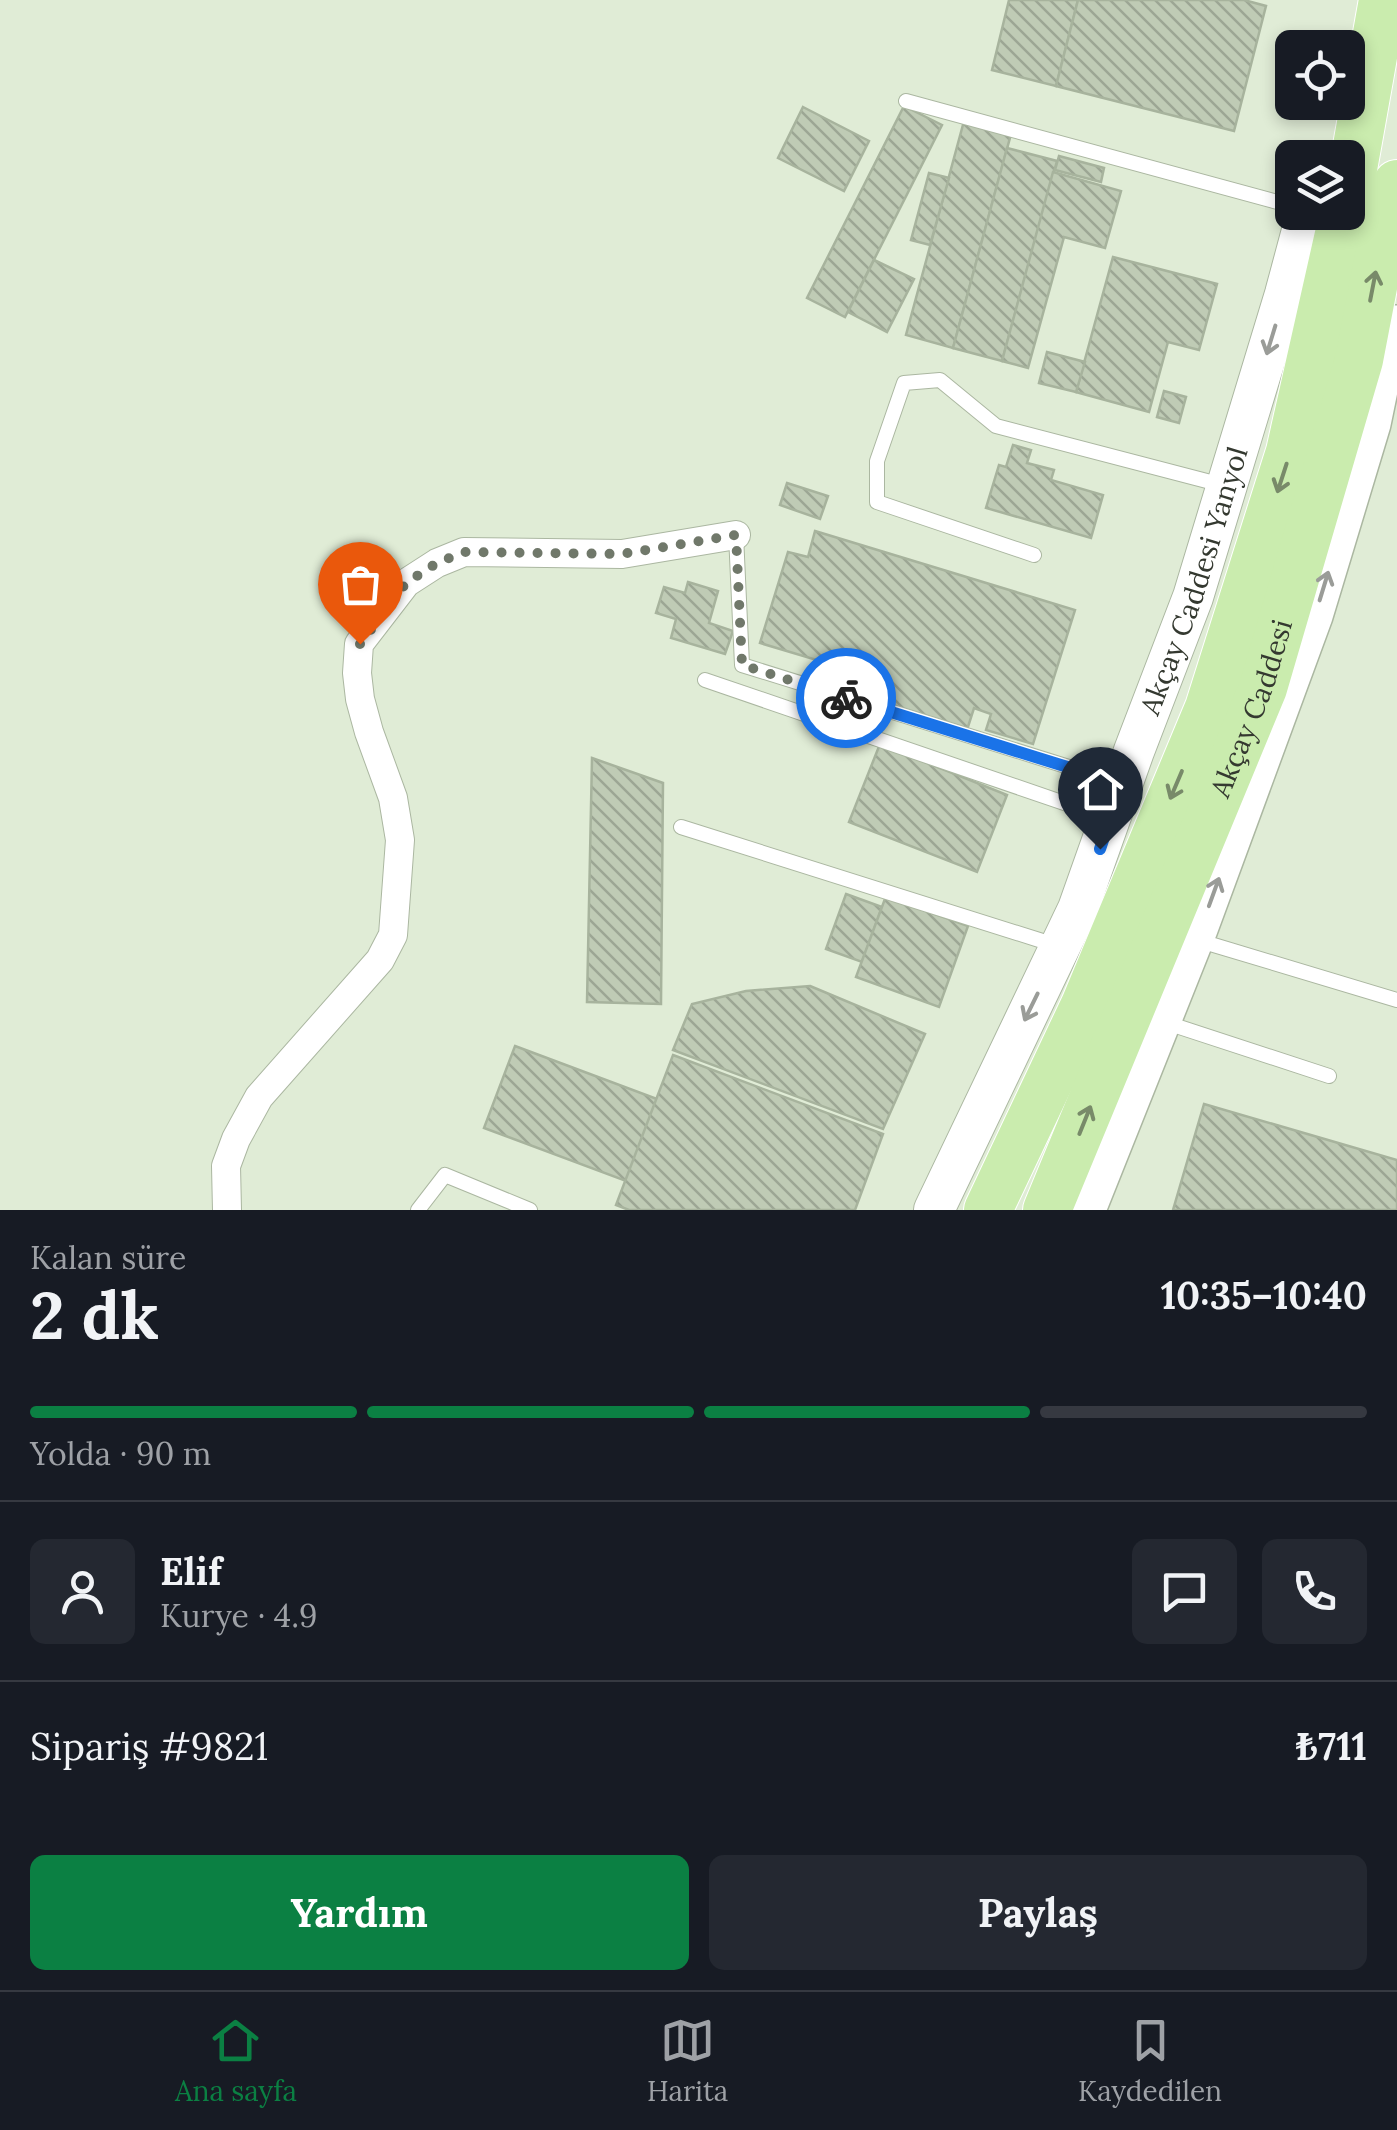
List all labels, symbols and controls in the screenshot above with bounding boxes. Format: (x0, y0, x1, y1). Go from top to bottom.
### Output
map controls (1275, 30, 1365, 230)
button: locate (1275, 30, 1365, 120)
button: layers (1275, 140, 1365, 230)
one-way arrow (1364, 270, 1383, 302)
one-way arrow (1261, 324, 1279, 355)
street label: Akçay Caddesi Yanyol (1131, 441, 1255, 717)
one-way arrow (1271, 461, 1289, 493)
pin (318, 542, 403, 645)
icon: bag (333, 557, 388, 612)
one-way arrow (1316, 571, 1334, 602)
street label: Akçay Caddesi (1203, 613, 1299, 801)
courier (796, 648, 896, 748)
icon: bike (819, 671, 874, 726)
pin (1058, 747, 1143, 850)
icon: home (1073, 762, 1128, 817)
one-way arrow (1166, 769, 1184, 800)
one-way arrow (1206, 877, 1224, 908)
one-way arrow (1021, 992, 1040, 1022)
one-way arrow (1077, 1106, 1095, 1136)
text: Kalan süre (30, 1237, 186, 1278)
text: 10:35–10:40 (1161, 1271, 1367, 1319)
text: 2 dk (30, 1274, 159, 1357)
text: Yolda · 90 m (30, 1433, 211, 1474)
button: person (30, 1539, 135, 1644)
button: chat (1132, 1539, 1237, 1644)
button: phone (1262, 1539, 1367, 1644)
text: Elif (160, 1547, 222, 1595)
text: Kurye · 4.9 (160, 1595, 318, 1636)
text: Sipariş #9821 (30, 1722, 268, 1770)
text: ₺711 (1296, 1722, 1367, 1770)
button: Yardım (30, 1855, 689, 1970)
button: Paylaş (709, 1855, 1367, 1970)
tab: Ana sayfa (175, 2013, 297, 2109)
tab: Harita (647, 2013, 728, 2109)
tab: Kaydedilen (1078, 2013, 1222, 2109)

